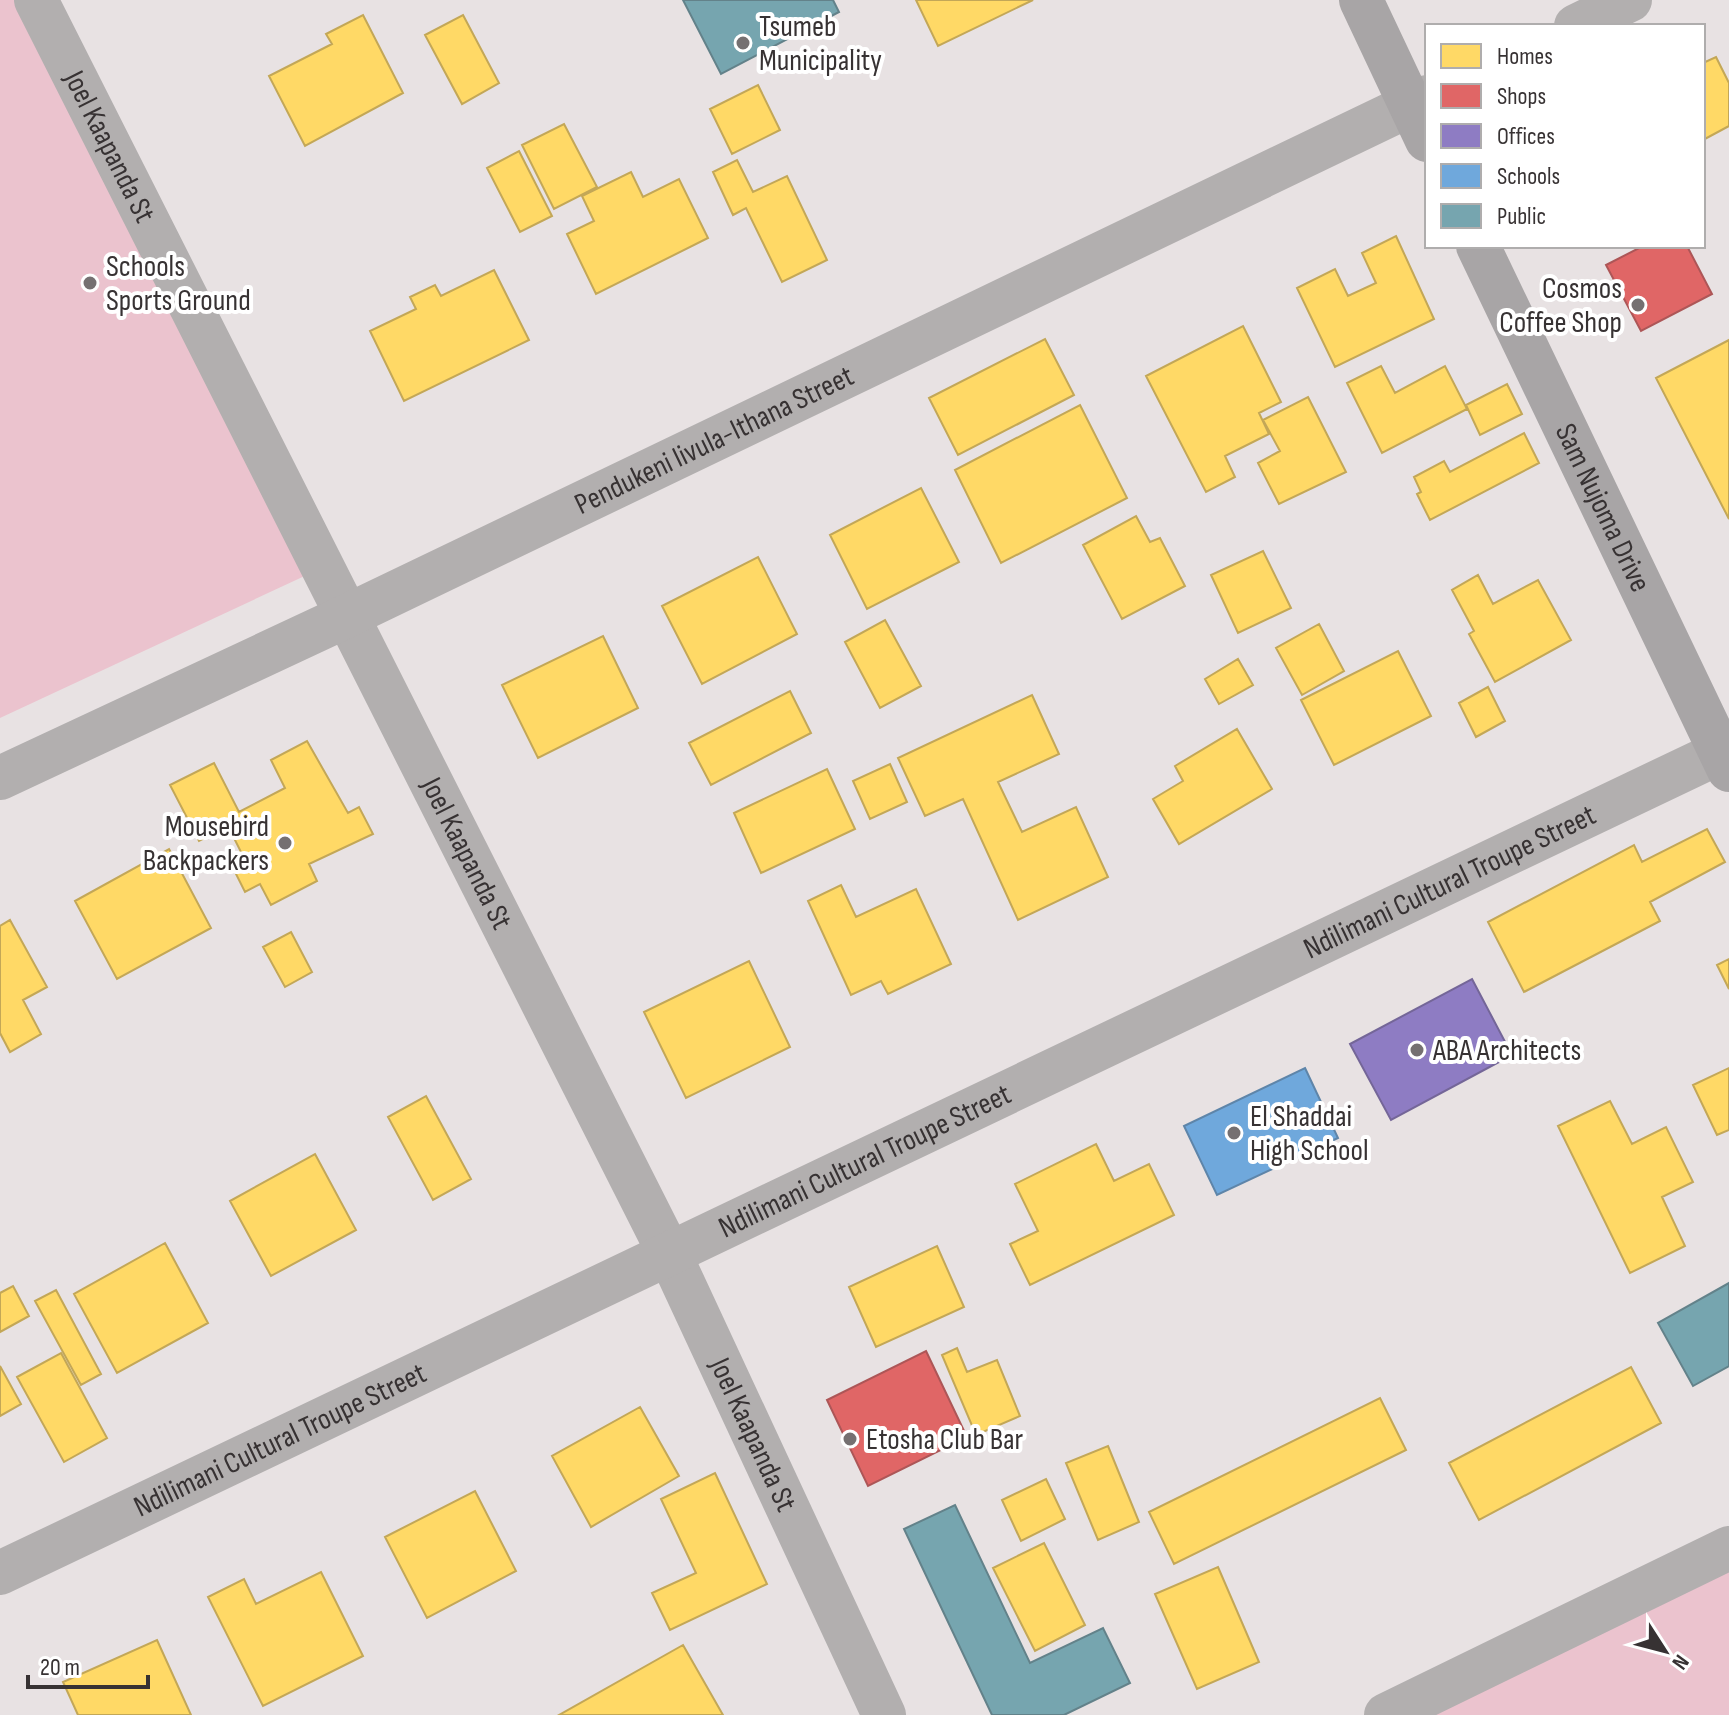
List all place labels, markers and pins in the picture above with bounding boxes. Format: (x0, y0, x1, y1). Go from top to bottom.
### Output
place label: Tsumeb Municipality (759, 9, 882, 79)
marker: Tsumeb Municipality (734, 34, 752, 52)
place label: Schools Sports Ground (106, 249, 251, 319)
place label: Cosmos Coffee Shop (1499, 271, 1622, 341)
marker: Schools Sports Ground (81, 274, 99, 292)
marker: Cosmos Coffee Shop (1629, 296, 1647, 314)
place label: Mousebird Backpackers (143, 809, 269, 879)
marker: Mousebird Backpackers (276, 834, 294, 852)
place label: ABA Architects (1432, 1033, 1581, 1069)
marker: ABA Architects (1408, 1041, 1426, 1059)
place label: El Shaddai High School (1250, 1099, 1369, 1169)
marker: El Shaddai High School (1225, 1124, 1243, 1142)
place label: Etosha Club Bar (866, 1422, 1024, 1458)
marker: Etosha Club Bar (841, 1430, 859, 1448)

